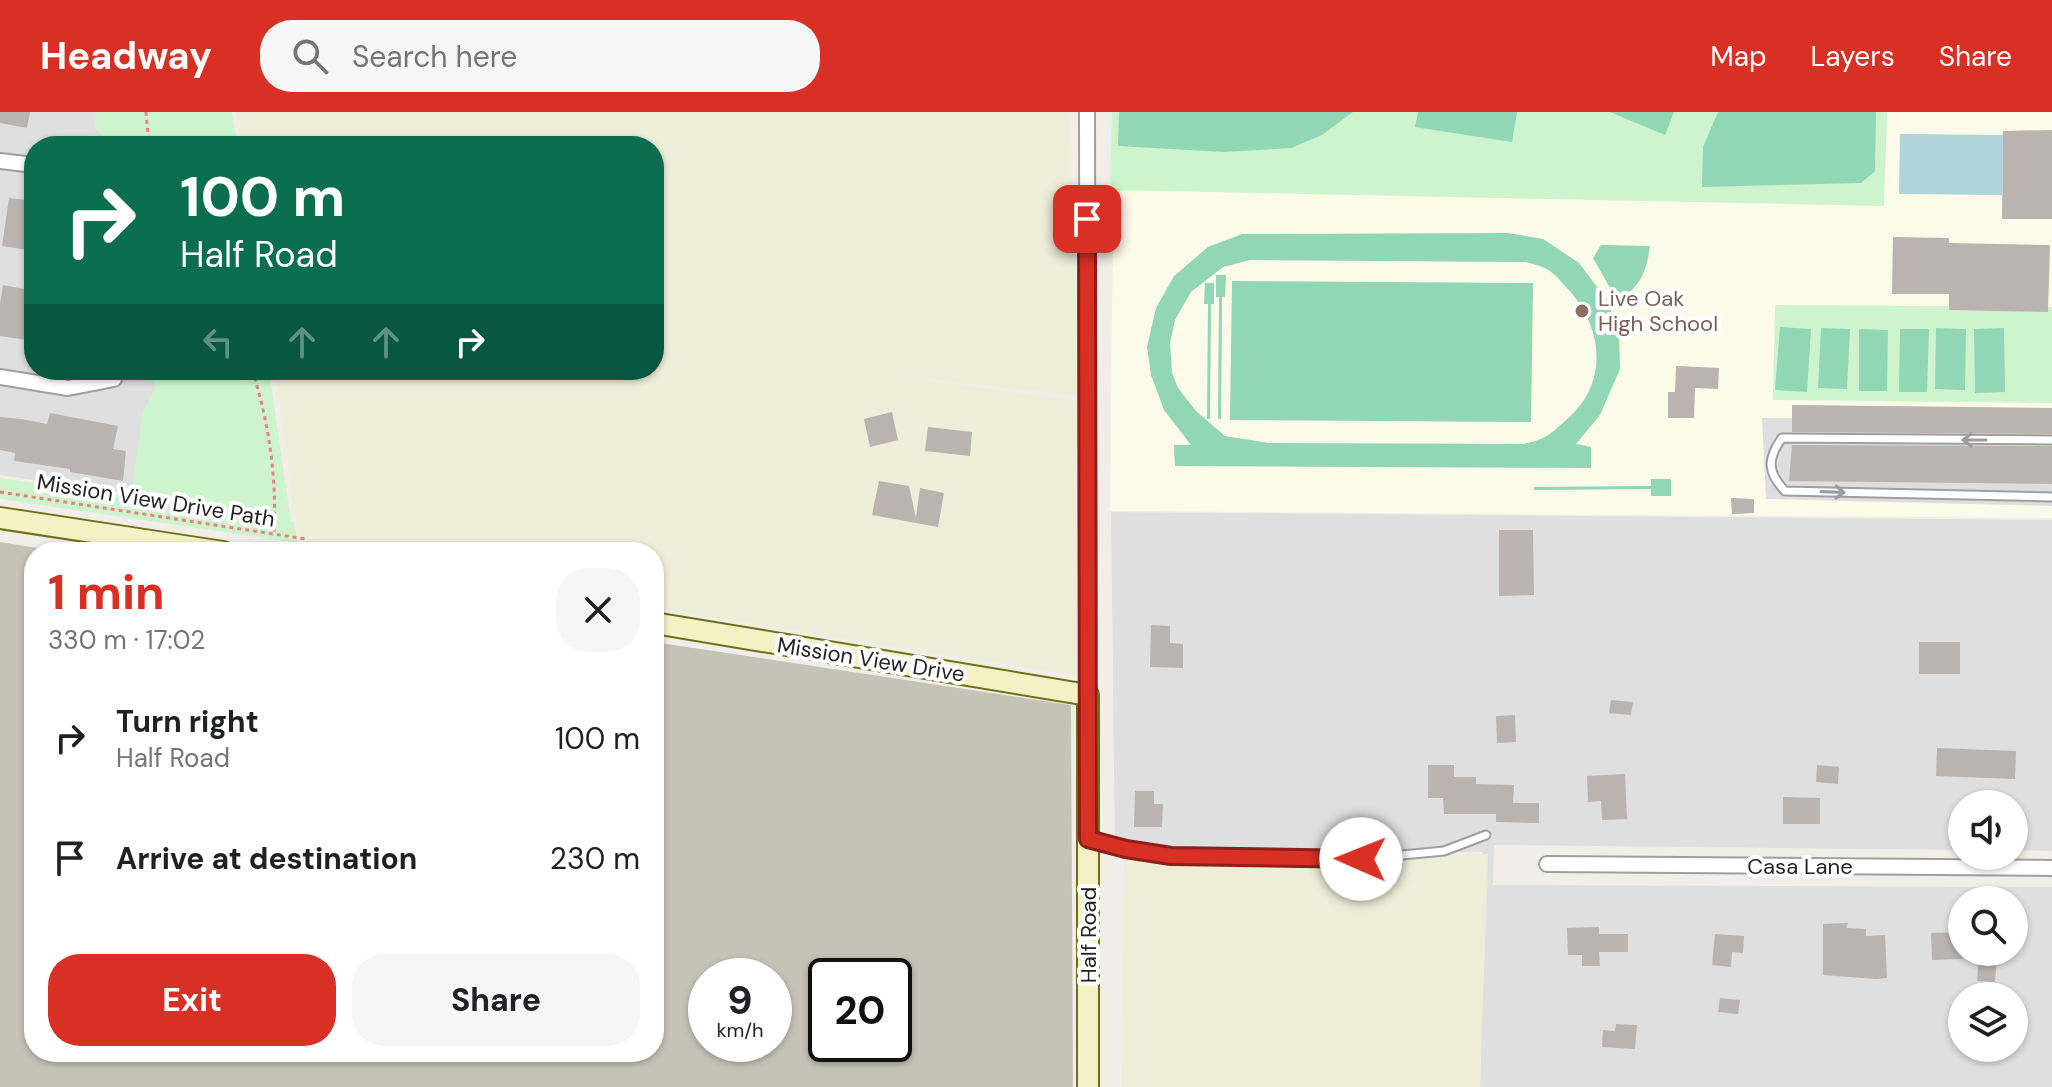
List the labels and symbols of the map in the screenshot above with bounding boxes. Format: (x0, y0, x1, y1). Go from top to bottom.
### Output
pin (1053, 185, 1121, 253)
place label: Live Oak High School (1598, 284, 1718, 338)
marker: Live Oak High School (1573, 302, 1591, 320)
one-way arrow (1961, 432, 1988, 447)
street label: Mission View Drive Path (35, 467, 277, 534)
one-way arrow (1819, 484, 1846, 500)
street label: Mission View Drive (775, 630, 967, 689)
position arrow (1319, 817, 1403, 901)
street label: Casa Lane (1747, 852, 1853, 881)
street label: Half Road (1074, 887, 1103, 983)
speed limit sign: 20 (808, 958, 912, 1062)

